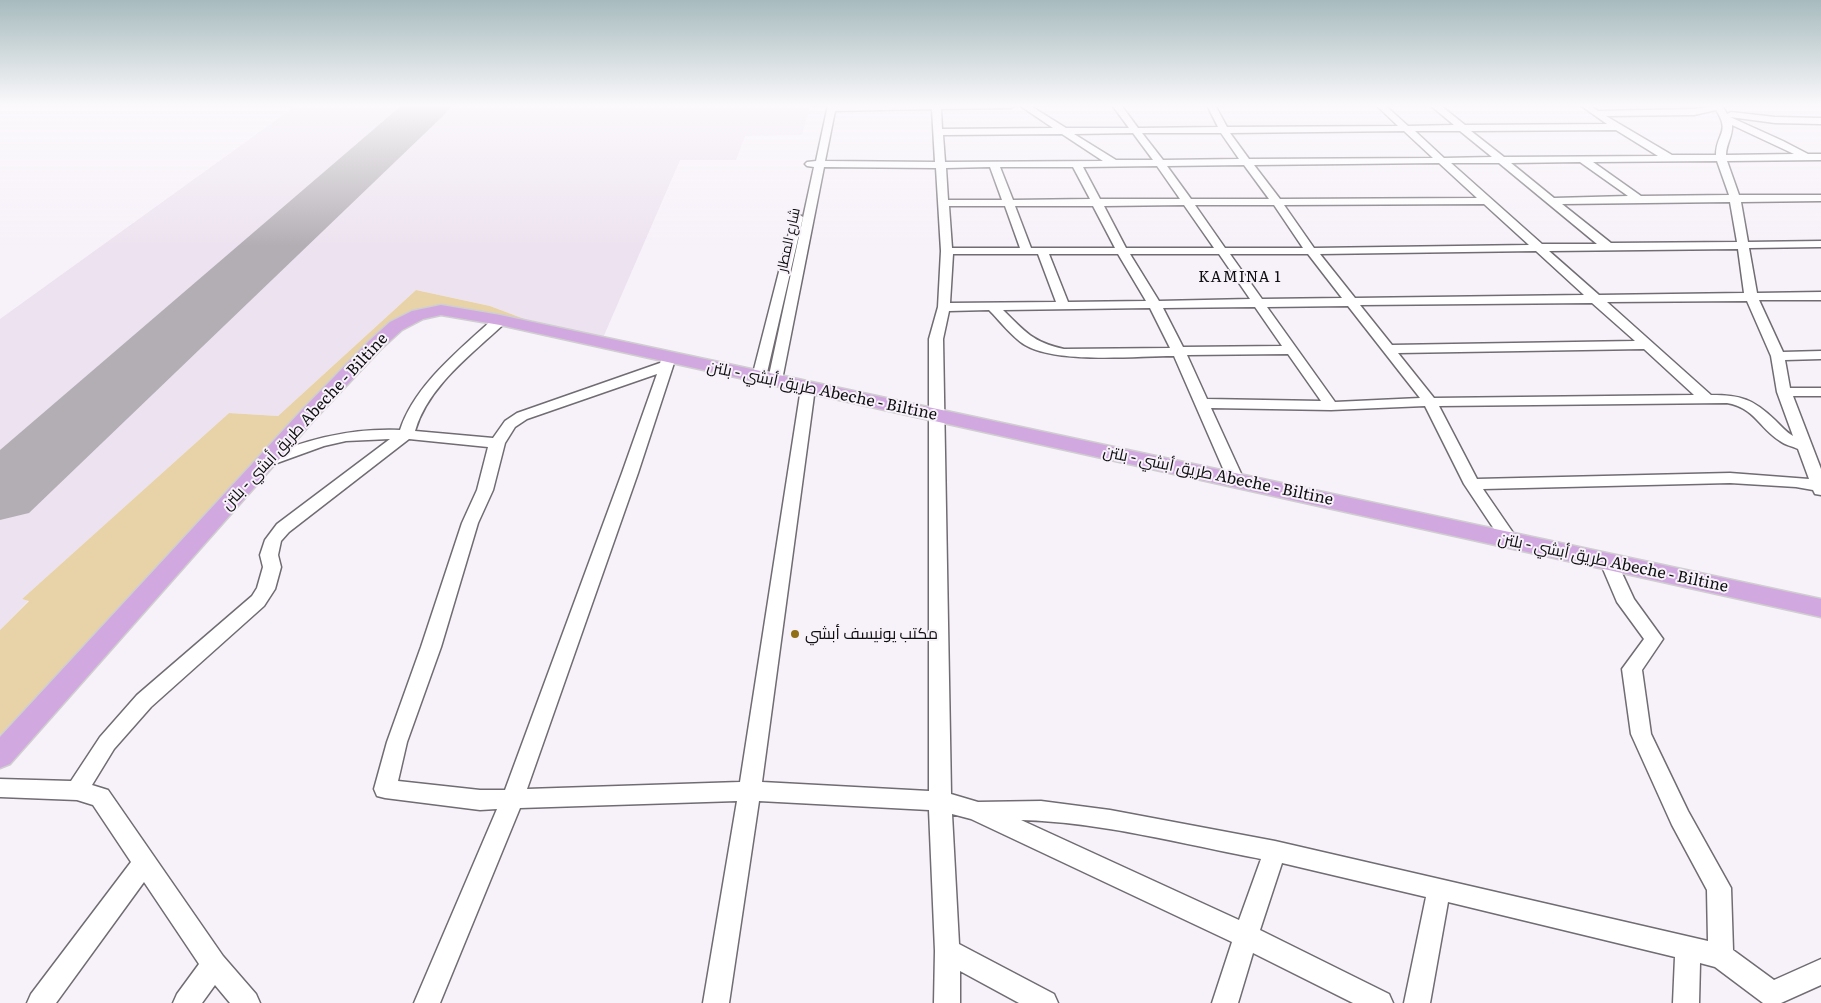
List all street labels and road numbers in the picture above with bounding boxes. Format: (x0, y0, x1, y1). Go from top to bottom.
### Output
street label: شارع المطار (774, 206, 804, 274)
street label: طريق أبشي - بلتن Abeche - Biltine (218, 330, 392, 514)
street label: طريق أبشي - بلتن Abeche - Biltine (705, 357, 939, 425)
street label: طريق أبشي - بلتن Abeche - Biltine (1101, 442, 1335, 510)
street label: طريق أبشي - بلتن Abeche - Biltine (1496, 529, 1730, 597)

